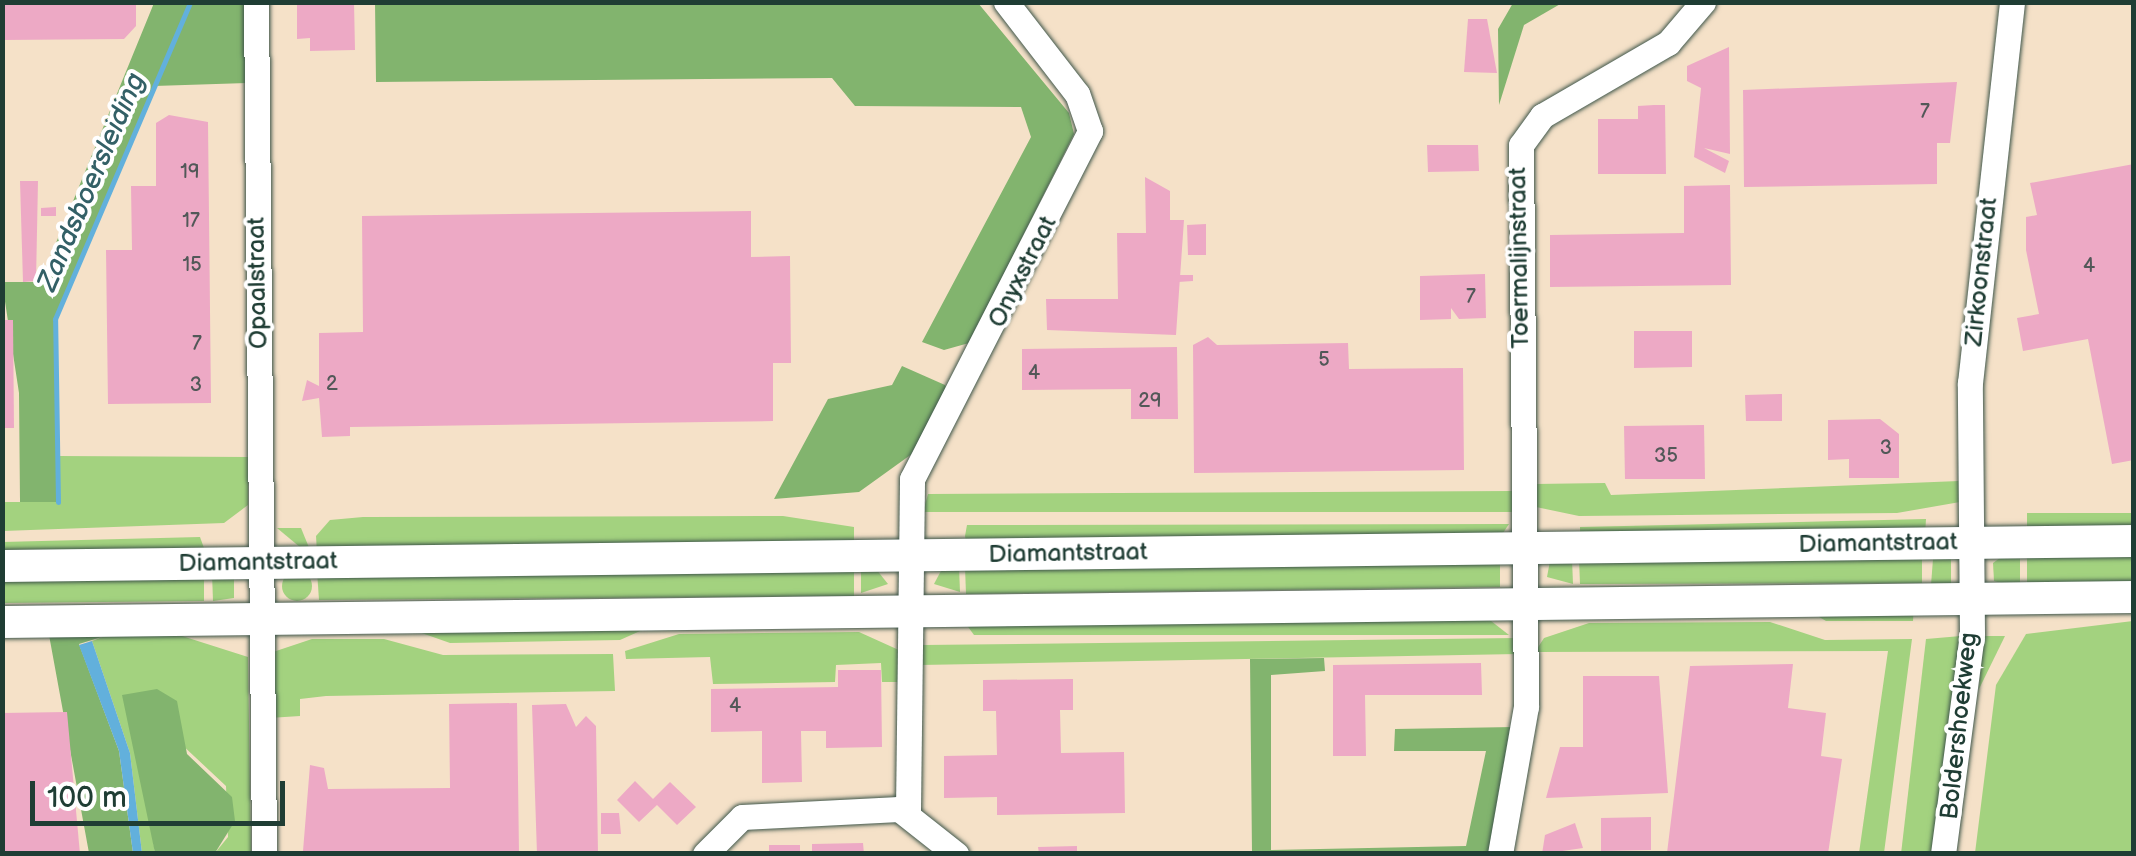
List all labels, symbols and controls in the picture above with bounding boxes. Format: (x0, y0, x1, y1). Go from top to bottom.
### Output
water label: Zandsboersleiding (31, 68, 153, 296)
house number: 7 (1920, 100, 1930, 124)
house number: 19 (180, 160, 200, 184)
street label: Toermalijnstraat (1503, 167, 1537, 349)
street label: Zirkoonstraat (1959, 196, 2005, 348)
house number: 17 (182, 209, 200, 233)
street label: Onyxstraat (982, 211, 1064, 333)
street label: Opaalstraat (242, 217, 274, 349)
house number: 15 (182, 253, 202, 277)
house number: 4 (2083, 254, 2095, 278)
house number: 7 (1466, 285, 1476, 309)
house number: 7 (192, 332, 202, 356)
house number: 5 (1318, 348, 1330, 372)
house number: 4 (1028, 361, 1040, 385)
house number: 2 (326, 372, 338, 396)
house number: 3 (190, 373, 202, 397)
house number: 29 (1138, 389, 1162, 413)
house number: 3 (1880, 436, 1892, 460)
house number: 35 (1654, 444, 1678, 468)
street label: Diamantstraat (1798, 528, 1958, 560)
street label: Diamantstraat (988, 538, 1148, 570)
street label: Diamantstraat (178, 547, 338, 579)
street label: Boldershoekweg (1935, 631, 1985, 821)
house number: 4 (729, 694, 741, 718)
scale bar (35, 761, 290, 823)
text: 100 m (47, 780, 127, 816)

